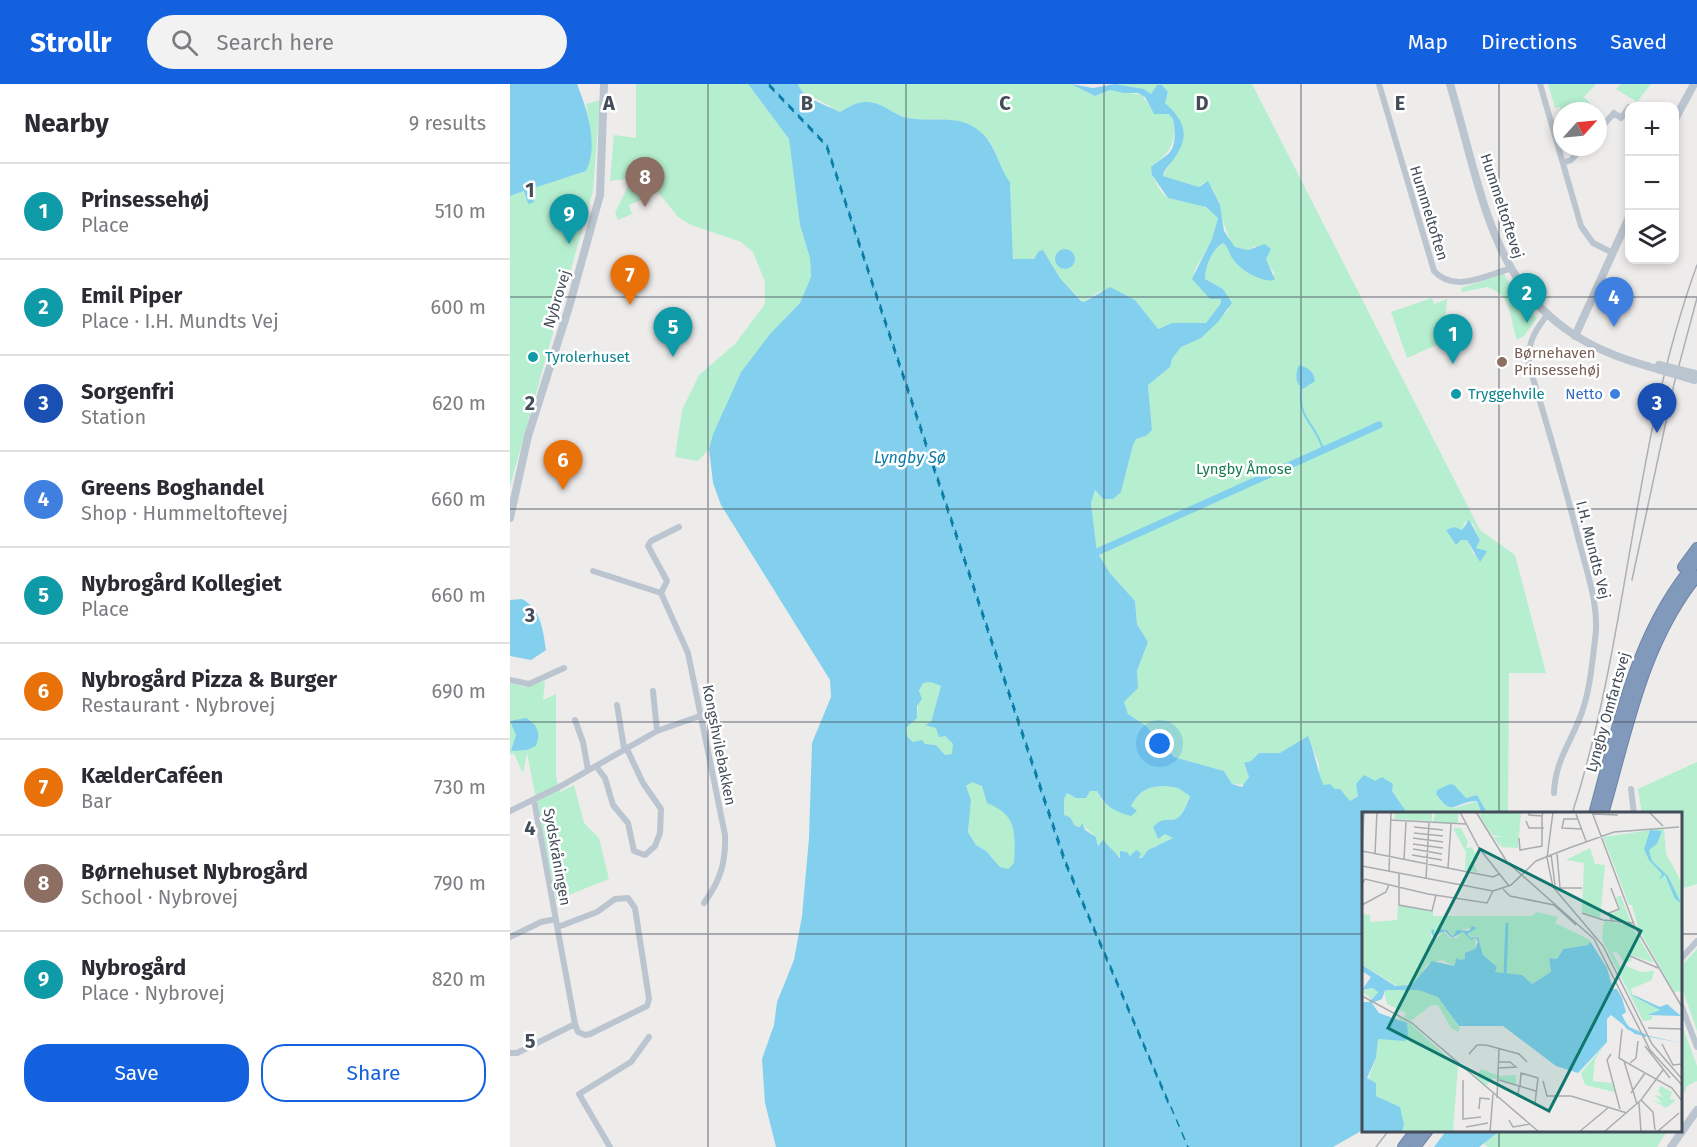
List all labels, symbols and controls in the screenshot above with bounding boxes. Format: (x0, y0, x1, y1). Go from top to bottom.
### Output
search box (147, 15, 567, 69)
text: Strollr (30, 26, 111, 59)
icon: search (168, 26, 201, 59)
text: Search here (216, 29, 334, 56)
text: Map (1408, 29, 1448, 55)
text: Directions (1481, 29, 1577, 55)
text: Saved (1610, 29, 1667, 55)
text: A (602, 91, 616, 115)
text: B (801, 91, 813, 115)
text: C (999, 91, 1011, 115)
text: D (1195, 91, 1209, 115)
text: E (1395, 91, 1405, 115)
north arrow (1553, 102, 1607, 156)
map controls (1625, 102, 1679, 264)
button: + (1625, 102, 1679, 156)
text: Nearby (24, 108, 109, 139)
text: 9 results (409, 111, 486, 135)
street label: Hummeltoftevej (1477, 151, 1527, 261)
button: − (1625, 156, 1679, 210)
pin: 8 (626, 158, 664, 207)
street label: Hummeltoften (1406, 163, 1452, 263)
text: 1 (525, 178, 535, 202)
text: Prinsessehøj (81, 186, 209, 213)
pin: 9 (550, 194, 588, 244)
text: 1 (39, 199, 48, 223)
text: 510 m (435, 199, 486, 223)
button: layers (1625, 210, 1679, 264)
text: Place (81, 213, 129, 237)
pin: 7 (610, 256, 650, 305)
street label: Nybrovej (540, 268, 574, 330)
pin: 2 (1508, 274, 1546, 323)
pin: 4 (1594, 278, 1634, 327)
text: Emil Piper (81, 282, 182, 309)
text: 2 (38, 295, 49, 319)
text: 600 m (431, 295, 486, 319)
pin: 5 (654, 308, 692, 357)
text: Place · I.H. Mundts Vej (81, 309, 279, 333)
pin: 1 (1434, 314, 1472, 364)
place label: Børnehaven Prinsessehøj (1514, 344, 1600, 379)
place label: Tyrolerhuset (545, 348, 631, 366)
marker: Tyrolerhuset (526, 350, 540, 364)
marker: Børnehaven Prinsessehøj (1495, 355, 1509, 369)
text: Sorgenfri (81, 378, 174, 405)
pin: 3 (1638, 384, 1676, 433)
place label: Tryggehvile (1468, 385, 1545, 403)
place label: Netto (1565, 385, 1603, 403)
marker: Tryggehvile (1449, 387, 1463, 401)
marker: Netto (1608, 387, 1622, 401)
text: 3 (38, 391, 49, 415)
text: 620 m (432, 391, 486, 415)
text: 2 (525, 391, 535, 415)
text: Station (81, 405, 146, 429)
pin: 6 (544, 440, 582, 490)
water label: Lyngby Sø (874, 448, 946, 467)
park label: Lyngby Åmose (1196, 460, 1292, 478)
text: Greens Boghandel (81, 474, 264, 501)
text: 4 (38, 487, 49, 511)
text: 660 m (431, 487, 486, 511)
street label: I.H. Mundts Vej (1572, 499, 1614, 601)
text: Shop · Hummeltoftevej (81, 501, 288, 525)
text: Nybrogård Kollegiet (81, 570, 282, 597)
text: 5 (38, 583, 49, 607)
text: 660 m (431, 583, 486, 607)
text: Place (81, 597, 129, 621)
text: 3 (524, 603, 535, 627)
street label: Lyngby Omfartsvej (1582, 650, 1634, 774)
text: Nybrogård Pizza & Burger (81, 666, 337, 693)
text: 6 (38, 679, 49, 703)
text: 690 m (432, 679, 486, 703)
street label: Kongshvilebakken (698, 683, 740, 807)
text: Restaurant · Nybrovej (81, 693, 275, 717)
your location (1145, 729, 1174, 758)
text: KælderCaféen (81, 762, 223, 789)
text: 7 (39, 775, 48, 799)
text: 730 m (434, 775, 486, 799)
text: Bar (81, 789, 112, 813)
street label: Sydskråningen (540, 807, 574, 907)
inset map (1362, 812, 1682, 1132)
text: 4 (524, 816, 536, 840)
text: Børnehuset Nybrogård (81, 858, 308, 885)
text: 8 (38, 871, 49, 895)
text: 790 m (433, 871, 486, 895)
text: School · Nybrovej (81, 885, 238, 909)
text: Nybrogård (81, 954, 186, 981)
text: 9 (38, 967, 49, 991)
text: 820 m (432, 967, 486, 991)
text: Place · Nybrovej (81, 981, 225, 1005)
text: 5 (525, 1029, 536, 1053)
button: Save (24, 1044, 249, 1102)
button: Share (261, 1044, 486, 1102)

